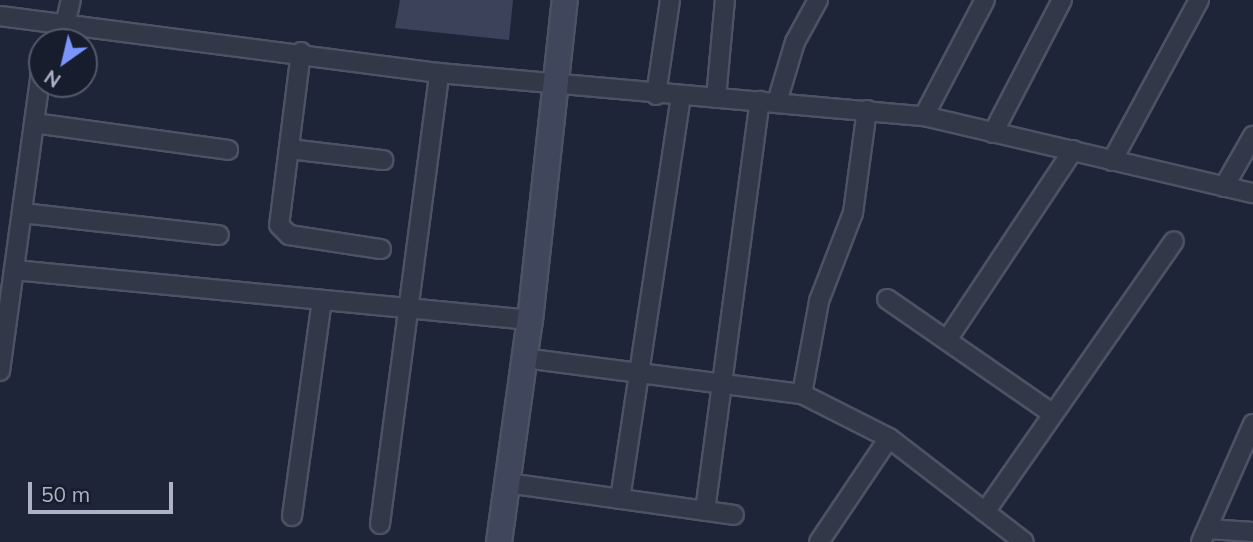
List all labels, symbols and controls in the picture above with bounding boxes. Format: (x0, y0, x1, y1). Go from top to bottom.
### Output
north arrow (28, 28, 98, 98)
text: N (40, 65, 65, 93)
scale bar (32, 468, 177, 512)
text: 50 m (41, 481, 90, 507)

